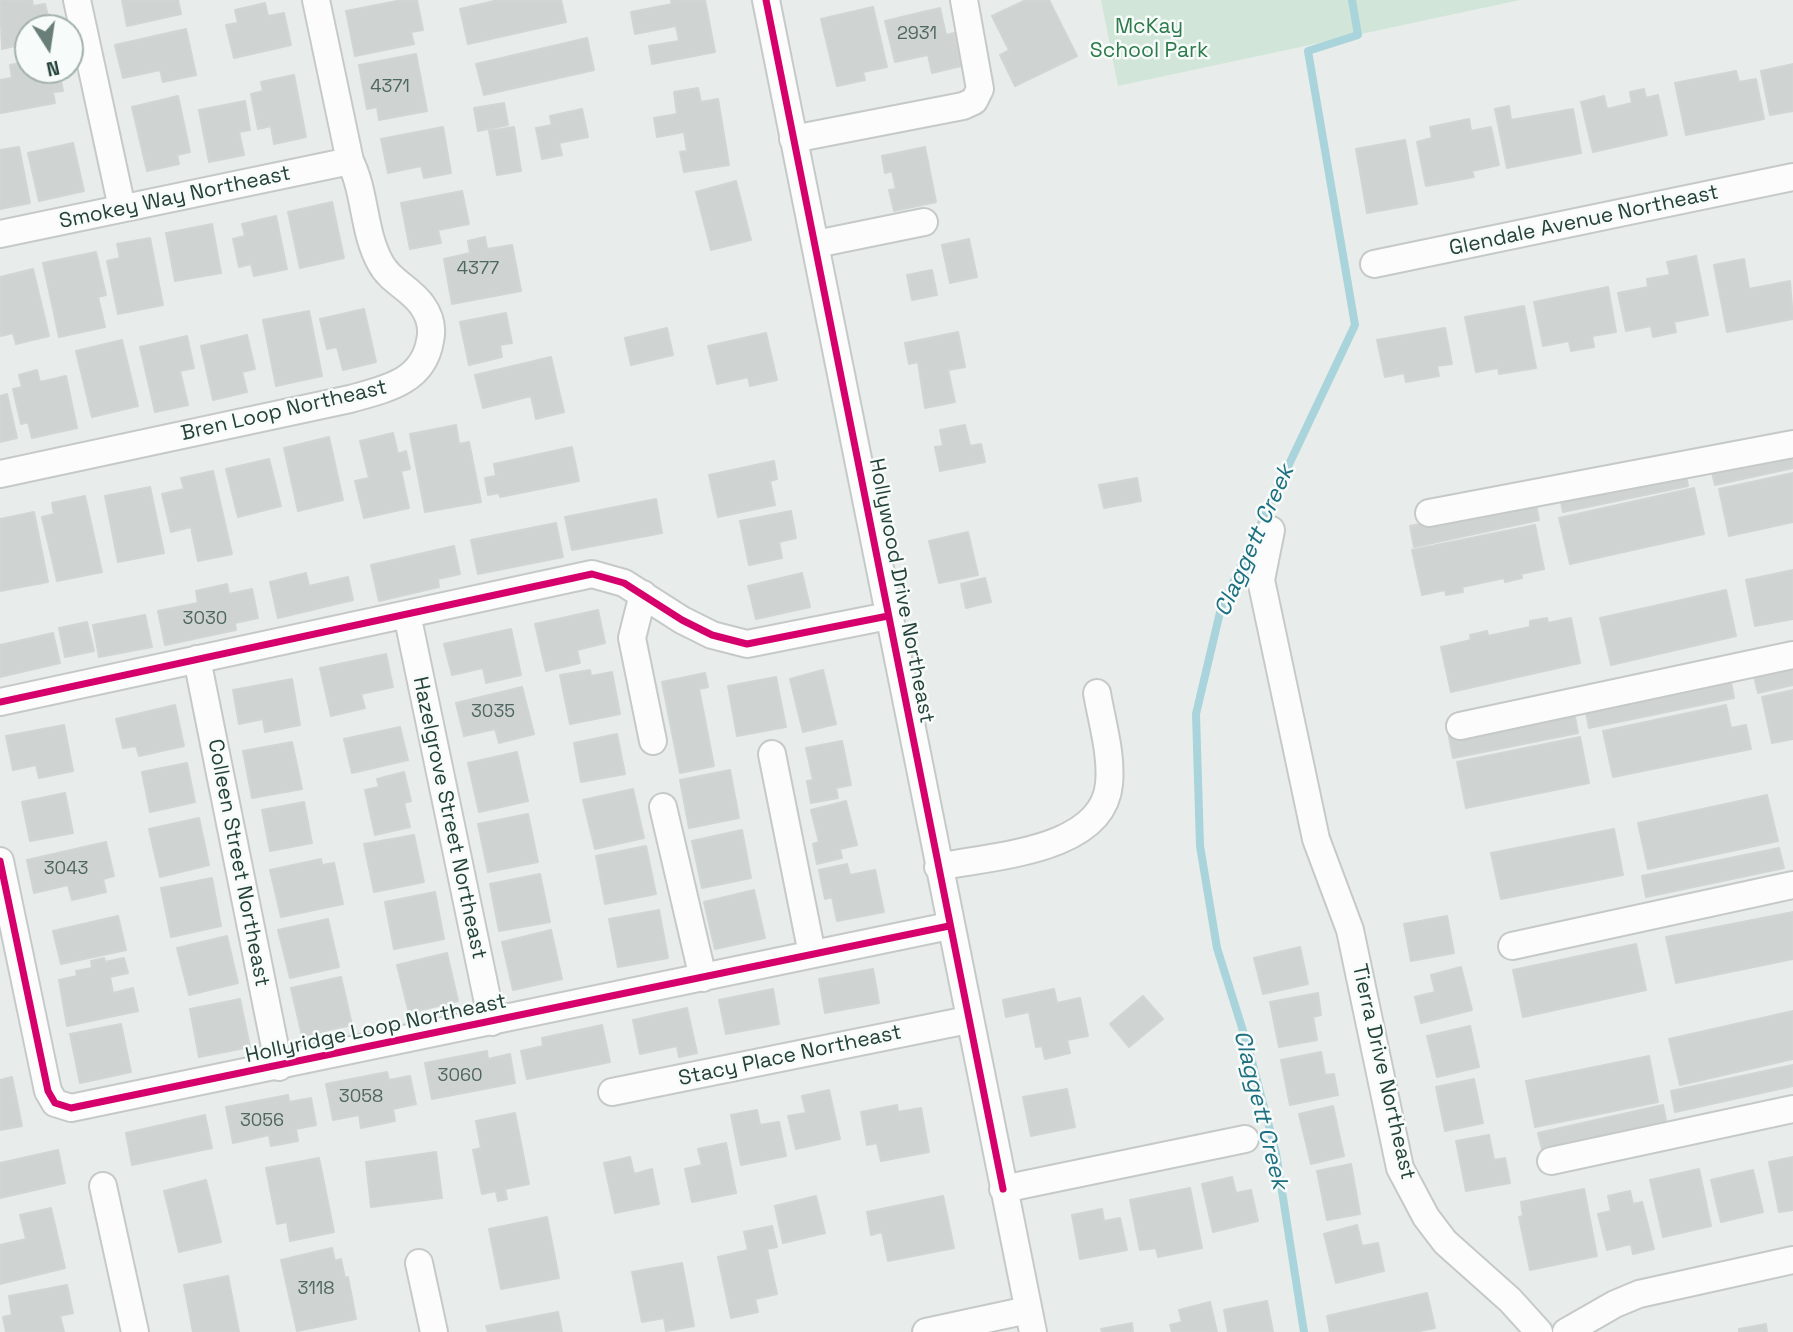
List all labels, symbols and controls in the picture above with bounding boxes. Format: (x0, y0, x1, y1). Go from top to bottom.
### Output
north arrow (14, 14, 84, 84)
park label: McKay School Park (1090, 14, 1208, 64)
house number: 2931 (897, 23, 937, 45)
text: N (44, 55, 62, 82)
house number: 4371 (370, 76, 410, 98)
street label: Smokey Way Northeast (57, 161, 293, 235)
street label: Glendale Avenue Northeast (1447, 180, 1721, 262)
house number: 4377 (457, 258, 499, 280)
street label: Bren Loop Northeast (179, 375, 389, 447)
street label: Hollywood Drive Northeast (863, 456, 939, 726)
water label: Claggett Creek (1209, 461, 1301, 621)
house number: 3030 (183, 608, 227, 630)
street label: Hazelgrove Street Northeast (407, 674, 491, 962)
house number: 3035 (471, 701, 515, 723)
street label: Colleen Street Northeast (202, 737, 274, 989)
house number: 3043 (44, 858, 88, 880)
street label: Tierra Drive Northeast (1346, 962, 1420, 1182)
street label: Hollyridge Loop Northeast (243, 989, 509, 1069)
street label: Stacy Place Northeast (676, 1020, 904, 1092)
water label: Claggett Creek (1227, 1028, 1293, 1192)
house number: 3060 (438, 1065, 482, 1087)
house number: 3058 (339, 1086, 383, 1108)
house number: 3056 (240, 1110, 284, 1132)
house number: 3118 (298, 1278, 334, 1300)

